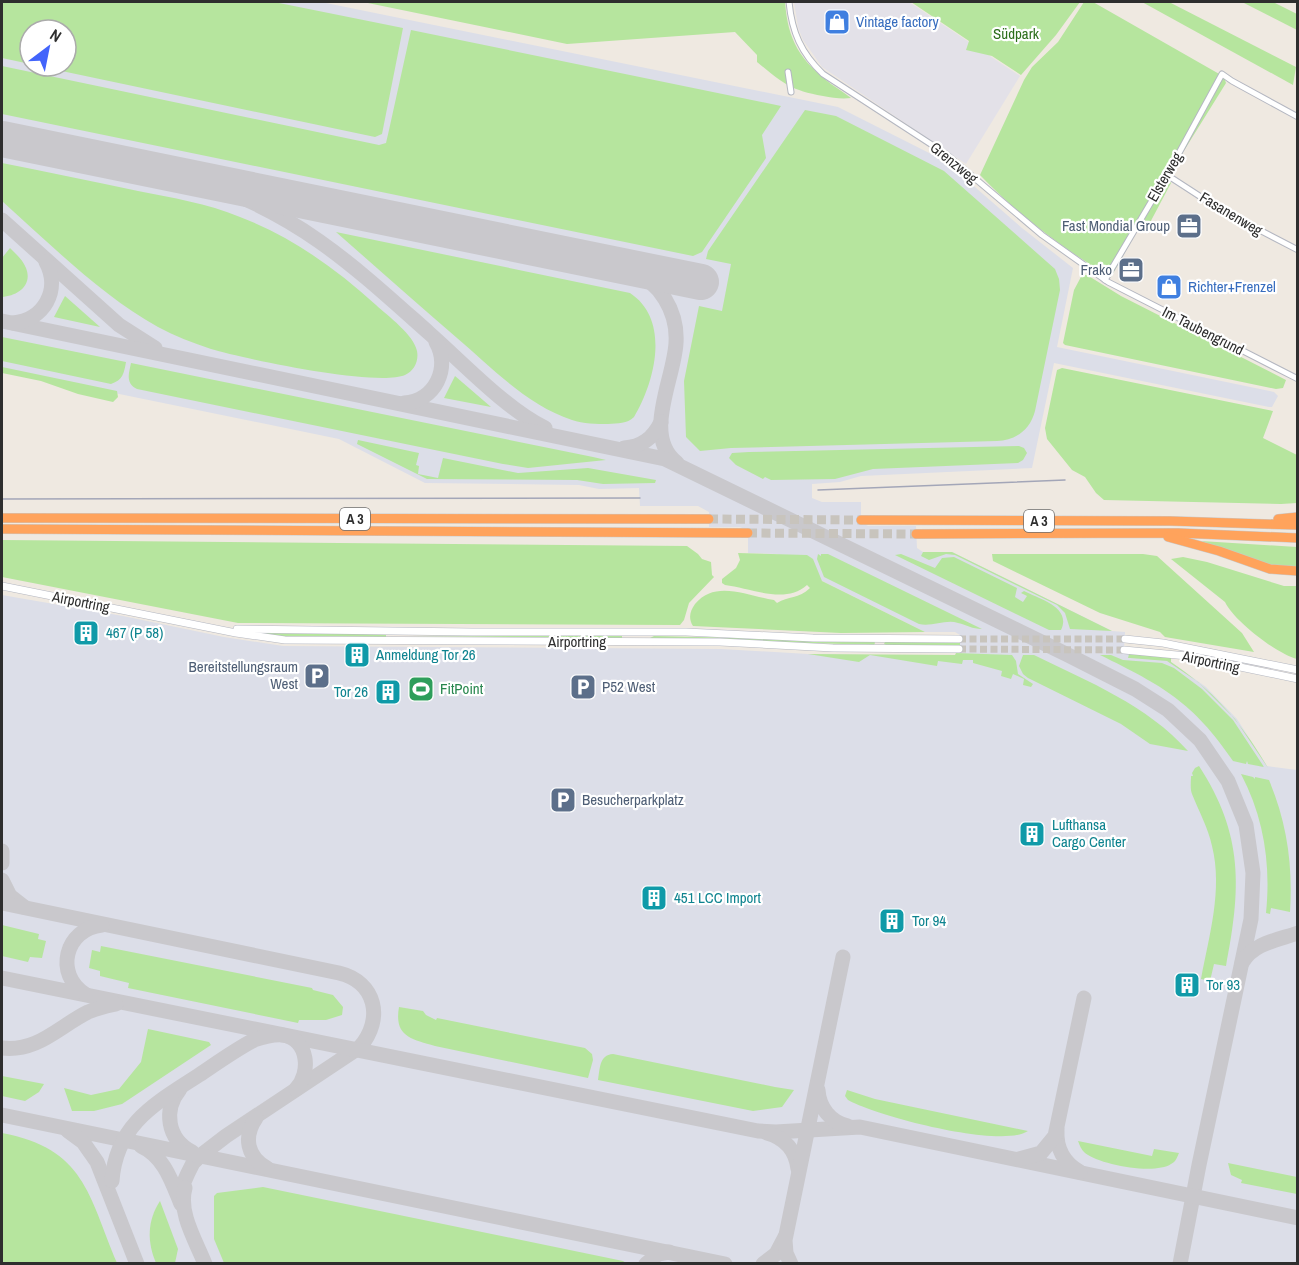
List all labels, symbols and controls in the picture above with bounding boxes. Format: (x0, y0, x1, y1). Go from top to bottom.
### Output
shop icon: Vintage factory (822, 7, 852, 37)
place label: Vintage factory (856, 11, 939, 32)
north arrow (18, 18, 78, 78)
text: N (46, 23, 66, 47)
park label: Südpark (993, 23, 1040, 44)
street label: Grenzweg (926, 137, 983, 189)
street label: Elsterweg (1142, 148, 1187, 205)
street label: Fasanenweg (1196, 187, 1267, 241)
office icon: Fast Mondial Group (1174, 211, 1204, 241)
place label: Fast Mondial Group (1062, 215, 1170, 236)
office icon: Frako (1116, 255, 1146, 285)
place label: Frako (1081, 259, 1112, 280)
shop icon: Richter+Frenzel (1154, 272, 1184, 302)
place label: Richter+Frenzel (1188, 276, 1276, 297)
street label: Im Taubengrund (1159, 301, 1248, 360)
road number: A 3 (340, 508, 370, 530)
road number: A 3 (1024, 510, 1054, 532)
street label: Airportring (50, 585, 112, 617)
building icon: 467 (P 58) (71, 618, 101, 648)
place label: 467 (P 58) (106, 622, 163, 643)
street label: Airportring (547, 631, 606, 652)
building icon: Anmeldung Tor 26 (342, 640, 372, 670)
place label: Anmeldung Tor 26 (375, 644, 476, 665)
street label: Airportring (1180, 645, 1242, 678)
place label: Bereitstellungsraum West (189, 656, 299, 694)
parking icon: Bereitstellungsraum West (302, 661, 332, 691)
parking icon: P52 West (568, 672, 598, 702)
sports icon: FitPoint (406, 674, 436, 704)
place label: P52 West (602, 676, 656, 697)
building icon: Tor 26 (373, 677, 403, 707)
place label: FitPoint (440, 678, 484, 699)
place label: Tor 26 (334, 681, 368, 702)
parking icon: Besucherparkplatz (548, 785, 578, 815)
place label: Besucherparkplatz (582, 789, 684, 810)
place label: Lufthansa Cargo Center (1052, 814, 1126, 852)
building icon: Lufthansa Cargo Center (1017, 819, 1047, 849)
building icon: 451 LCC Import (639, 883, 669, 913)
place label: 451 LCC Import (674, 887, 761, 908)
building icon: Tor 94 (877, 906, 907, 936)
place label: Tor 94 (912, 910, 946, 931)
building icon: Tor 93 (1172, 970, 1202, 1000)
place label: Tor 93 (1206, 974, 1240, 995)

